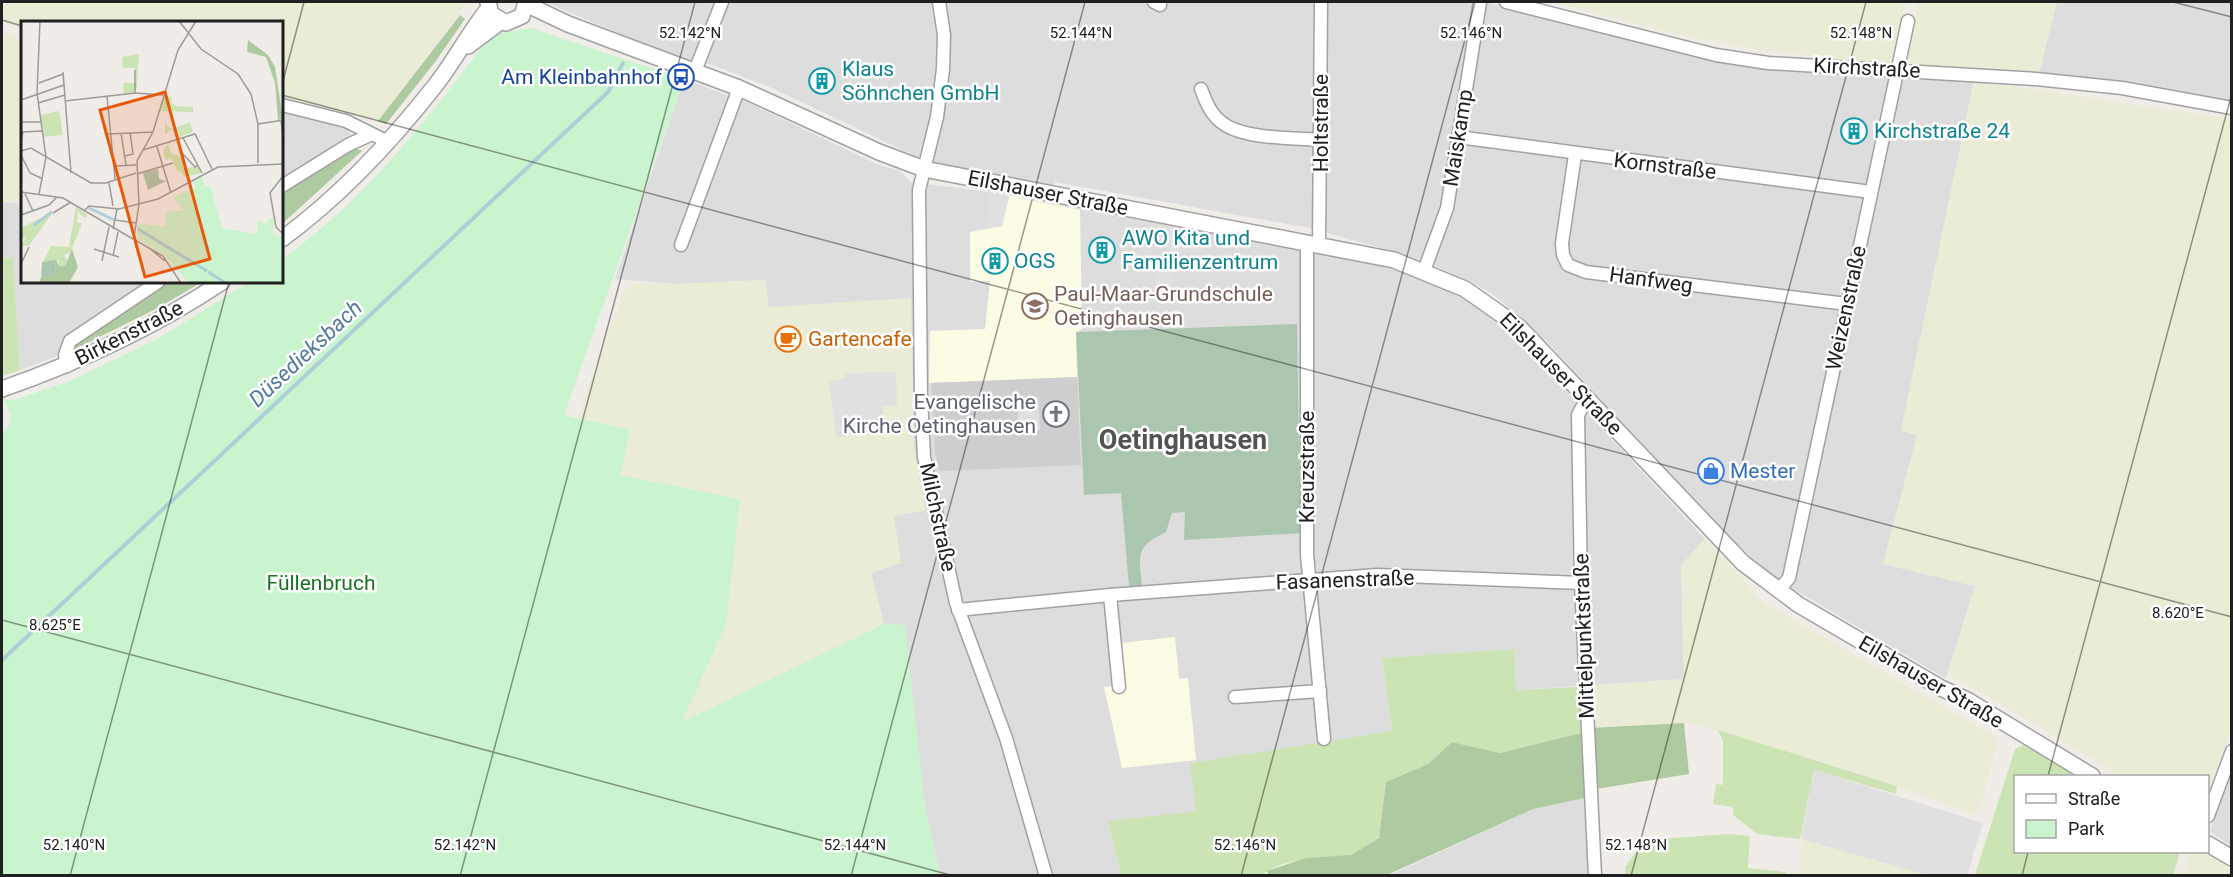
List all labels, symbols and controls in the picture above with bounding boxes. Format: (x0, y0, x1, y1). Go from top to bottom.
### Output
inset map (21, 21, 284, 284)
text: 52.142°N (659, 24, 721, 42)
text: 52.144°N (1050, 24, 1112, 42)
text: 52.146°N (1440, 24, 1502, 42)
text: 52.148°N (1830, 24, 1892, 42)
street label: Kirchstraße (1813, 53, 1921, 83)
place label: Klaus Söhnchen GmbH (842, 57, 1000, 105)
bus stop icon: Am Kleinbahnhof (666, 62, 696, 92)
place label: Am Kleinbahnhof (501, 65, 663, 89)
building icon: Klaus Söhnchen GmbH (807, 66, 837, 96)
street label: Holtstraße (1309, 74, 1333, 172)
street label: Maiskamp (1438, 88, 1478, 188)
building icon: Kirchstraße 24 (1839, 116, 1869, 146)
place label: Kirchstraße 24 (1874, 119, 2010, 143)
street label: Kornstraße (1612, 148, 1718, 184)
street label: Eilshauser Straße (966, 166, 1130, 220)
place label: AWO Kita und Familienzentrum (1122, 226, 1278, 274)
building icon: AWO Kita und Familienzentrum (1087, 235, 1117, 265)
street label: Weizenstraße (1821, 243, 1871, 373)
building icon: OGS (980, 246, 1010, 276)
place label: OGS (1014, 249, 1055, 273)
street label: Hanfweg (1608, 262, 1694, 298)
place label: Paul-Maar-Grundschule Oetinghausen (1054, 282, 1273, 330)
school or university icon: Paul-Maar-Grundschule Oetinghausen (1020, 291, 1050, 321)
water label: Düsedieksbach (244, 295, 367, 412)
street label: Birkenstraße (71, 296, 187, 370)
street label: Eilshauser Straße (1495, 308, 1627, 440)
cafe icon: Gartencafe (773, 324, 803, 354)
place label: Gartencafe (808, 327, 912, 351)
place label: Evangelische Kirche Oetinghausen (843, 390, 1036, 438)
church icon: Evangelische Kirche Oetinghausen (1041, 399, 1071, 429)
street label: Kreuzstraße (1295, 411, 1319, 523)
district label: Oetinghausen (1099, 424, 1267, 456)
shop icon: Mester (1696, 456, 1726, 486)
place label: Mester (1730, 459, 1795, 483)
street label: Milchstraße (915, 460, 961, 574)
street label: Mittelpunktstraße (1569, 553, 1599, 719)
street label: Fasanenstraße (1275, 566, 1415, 594)
park label: Füllenbruch (267, 571, 375, 595)
text: 8.620°E (2152, 604, 2204, 622)
text: 8.625°E (29, 616, 81, 634)
street label: Eilshauser Straße (1854, 631, 2008, 733)
legend (2014, 775, 2209, 853)
text: Straße (2068, 788, 2120, 809)
text: Park (2068, 818, 2105, 839)
text: 52.140°N (43, 836, 105, 854)
text: 52.142°N (434, 836, 496, 854)
text: 52.144°N (824, 836, 886, 854)
text: 52.146°N (1214, 836, 1276, 854)
text: 52.148°N (1605, 836, 1667, 854)

